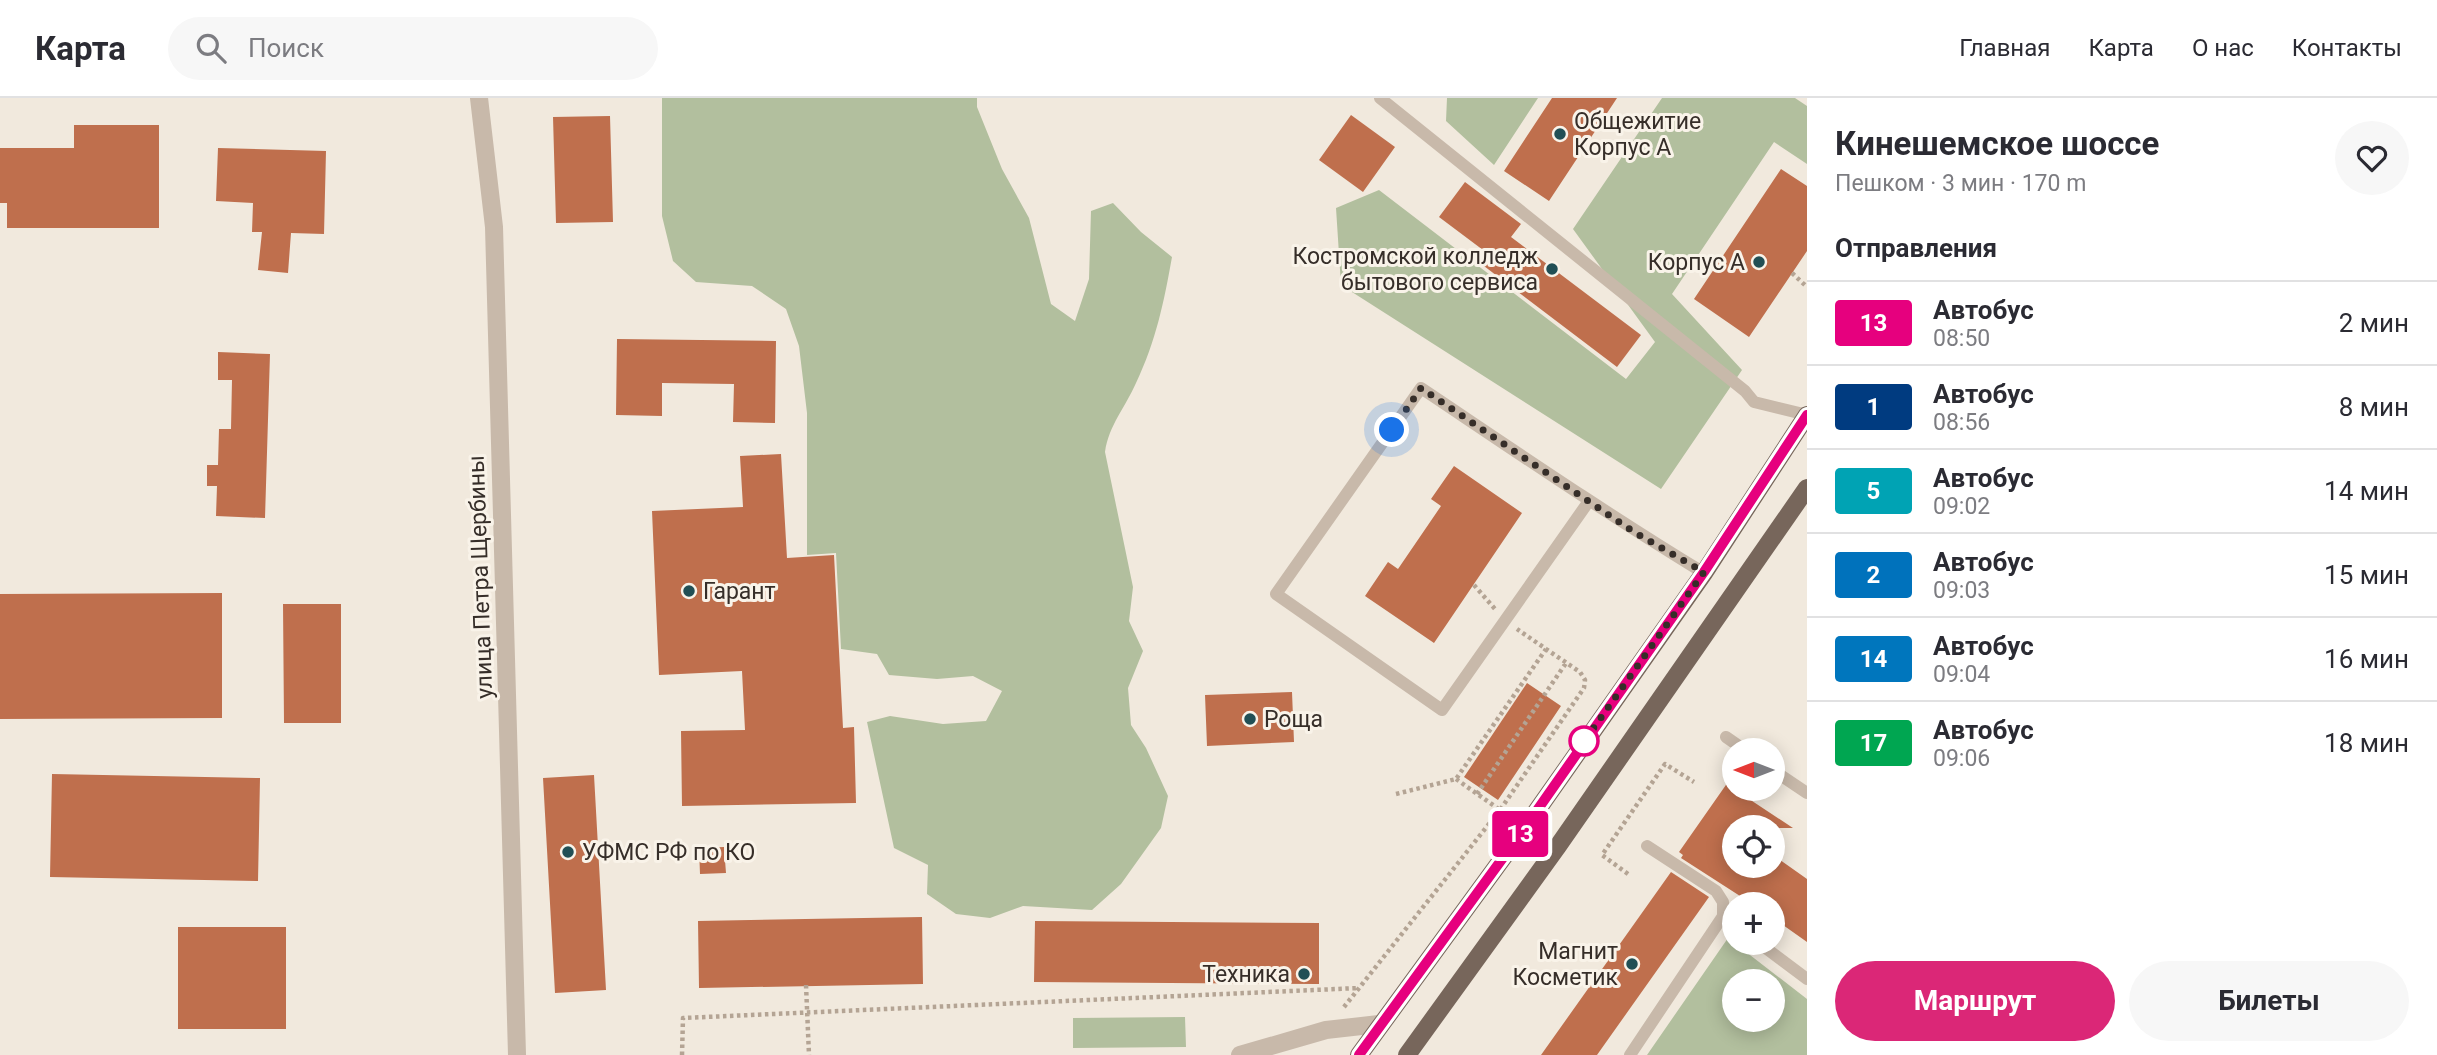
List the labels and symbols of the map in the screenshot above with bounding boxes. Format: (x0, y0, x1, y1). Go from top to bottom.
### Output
place label: Общежитие Корпус А (1574, 108, 1701, 161)
marker: Общежитие Корпус А (1552, 126, 1568, 142)
place label: Костромской колледж бытового сервиса (1292, 243, 1538, 296)
place label: Корпус А (1648, 249, 1745, 276)
marker: Корпус А (1751, 254, 1767, 270)
marker: Костромской колледж бытового сервиса (1544, 261, 1560, 277)
your location (1374, 412, 1409, 447)
street label: улица Петра Щербины (463, 455, 498, 699)
place label: Гарант (703, 578, 776, 605)
marker: Гарант (681, 583, 697, 599)
place label: Роща (1264, 706, 1323, 733)
marker: Роща (1242, 711, 1258, 727)
unlabelled marker (1569, 726, 1599, 756)
north arrow (1722, 738, 1785, 802)
line badge: 13 (1488, 811, 1552, 857)
place label: УФМС РФ по КО (582, 839, 755, 866)
marker: УФМС РФ по КО (560, 844, 576, 860)
place label: Магнит Косметик (1512, 938, 1619, 991)
marker: Магнит Косметик (1624, 956, 1640, 972)
place label: Техника (1202, 961, 1290, 988)
marker: Техника (1296, 966, 1312, 982)

